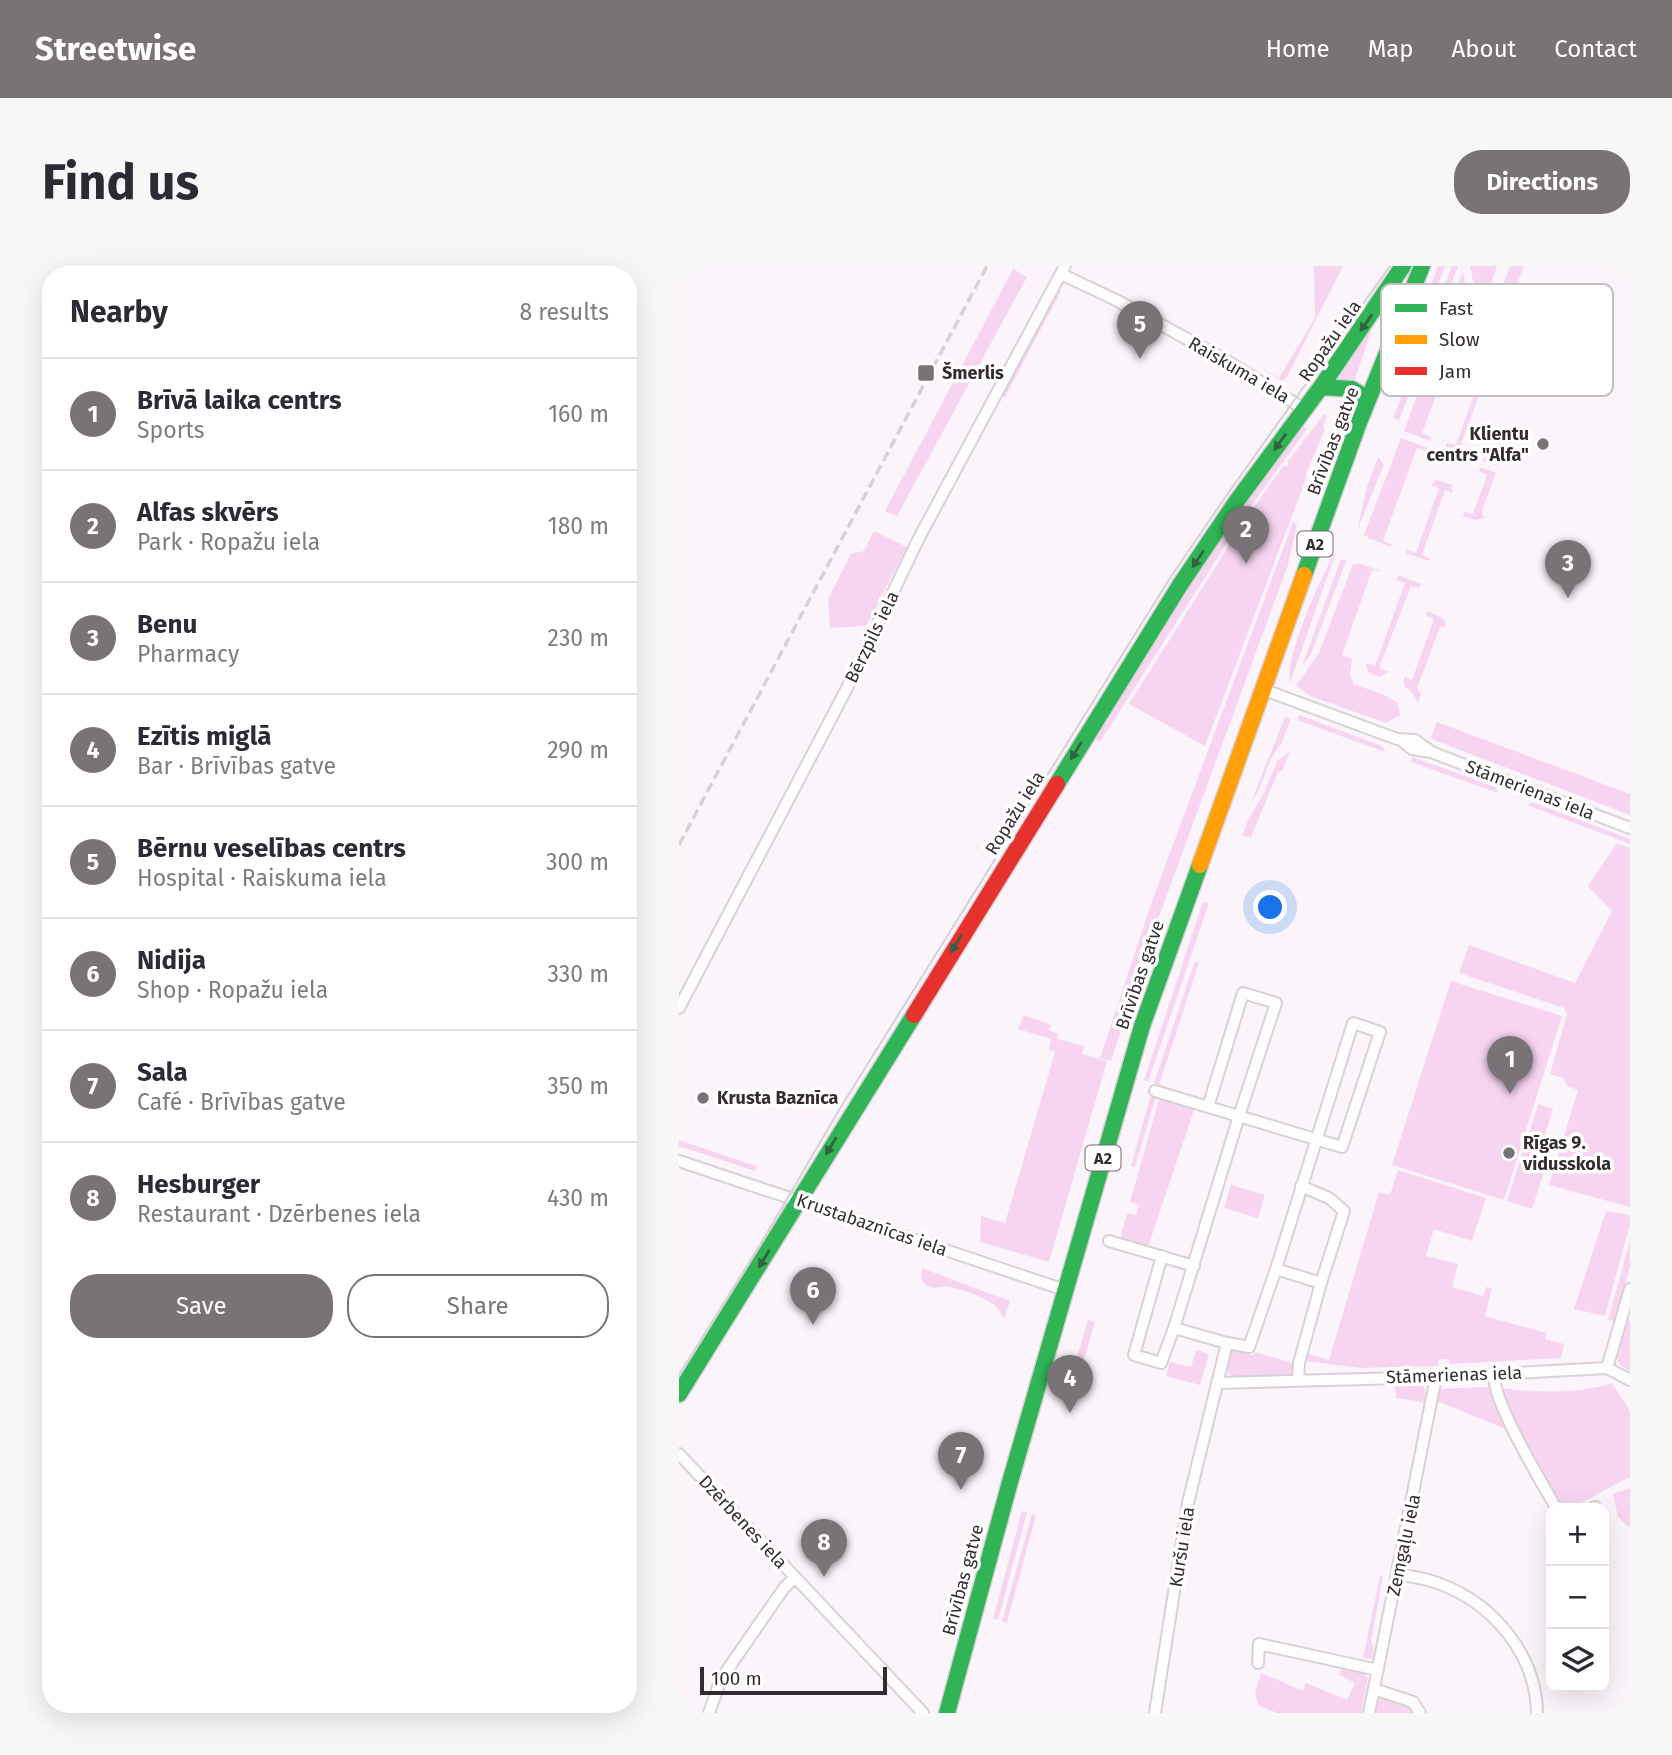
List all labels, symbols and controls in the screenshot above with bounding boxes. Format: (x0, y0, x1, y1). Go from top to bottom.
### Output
text: Streetwise (35, 29, 196, 69)
text: Home (1266, 35, 1330, 63)
text: Map (1368, 35, 1414, 63)
text: About (1452, 35, 1516, 63)
text: Contact (1554, 35, 1637, 63)
button: Directions (1454, 150, 1630, 214)
text: Find us (42, 153, 199, 212)
legend (1381, 284, 1613, 396)
text: Nearby (70, 294, 168, 330)
street label: Ropažu iela (1294, 296, 1366, 386)
text: Fast (1439, 297, 1473, 320)
text: 8 results (520, 298, 609, 326)
pin: 5 (1117, 301, 1163, 359)
one-way arrow (1359, 314, 1373, 332)
text: Slow (1439, 328, 1480, 351)
street label: Raiskuma iela (1184, 332, 1294, 408)
text: Jam (1439, 360, 1471, 383)
place label: Šmerlis (942, 361, 1004, 384)
marker: Šmerlis (916, 363, 936, 383)
street label: Brīvības gatve (1302, 384, 1364, 498)
text: Brīvā laika centrs (137, 385, 342, 416)
text: 1 (88, 400, 98, 428)
text: 160 m (548, 400, 609, 428)
text: Sports (137, 416, 205, 444)
place label: Klientu centrs "Alfa" (1427, 423, 1529, 466)
one-way arrow (1273, 432, 1288, 450)
marker: Klientu centrs "Alfa" (1535, 436, 1551, 452)
text: Alfas skvērs (137, 497, 278, 528)
pin: 2 (1223, 506, 1269, 564)
text: 2 (87, 512, 99, 540)
text: 180 m (548, 512, 609, 540)
text: Park · Ropažu iela (137, 528, 320, 556)
road number: A2 (1297, 532, 1333, 556)
pin: 3 (1545, 540, 1591, 598)
one-way arrow (1191, 550, 1205, 568)
street label: Bērzpils iela (840, 587, 904, 687)
text: Benu (137, 609, 197, 640)
text: 3 (87, 624, 99, 652)
text: 230 m (548, 624, 609, 652)
text: Pharmacy (137, 640, 239, 668)
text: Ezītis miglā (137, 721, 272, 752)
text: 4 (87, 736, 100, 764)
text: 290 m (547, 736, 609, 764)
one-way arrow (1070, 741, 1083, 760)
text: Bar · Brīvības gatve (137, 752, 336, 780)
street label: Stāmerienas iela (1462, 755, 1598, 825)
street label: Ropažu iela (981, 767, 1049, 859)
text: Bērnu veselības centrs (137, 833, 406, 864)
text: 5 (87, 848, 99, 876)
text: 300 m (546, 848, 609, 876)
text: Hospital · Raiskuma iela (137, 864, 387, 892)
your location (1253, 890, 1287, 924)
street label: Brīvības gatve (1111, 917, 1169, 1033)
one-way arrow (950, 935, 963, 954)
text: Nidija (137, 945, 206, 976)
text: 6 (87, 960, 99, 988)
text: 330 m (547, 960, 609, 988)
text: Shop · Ropažu iela (137, 976, 328, 1004)
pin: 1 (1487, 1036, 1533, 1094)
text: Sala (137, 1057, 188, 1088)
text: 7 (88, 1072, 98, 1100)
text: 350 m (547, 1072, 609, 1100)
place label: Krusta Baznīca (717, 1087, 839, 1109)
text: Café · Brīvības gatve (137, 1088, 346, 1116)
marker: Krusta Baznīca (695, 1090, 711, 1106)
place label: Rīgas 9. vidusskola (1522, 1132, 1611, 1175)
one-way arrow (825, 1136, 838, 1155)
marker: Rīgas 9. vidusskola (1501, 1145, 1517, 1161)
road number: A2 (1085, 1146, 1121, 1170)
text: Hesburger (137, 1169, 260, 1200)
text: 8 (86, 1184, 100, 1212)
text: 430 m (547, 1184, 609, 1212)
street label: Krustabaznīcas iela (794, 1189, 950, 1261)
text: Restaurant · Dzērbenes iela (137, 1200, 421, 1228)
one-way arrow (758, 1249, 771, 1268)
pin: 6 (790, 1267, 836, 1325)
button: Save (70, 1274, 333, 1338)
button: Share (347, 1274, 609, 1338)
pin: 4 (1047, 1355, 1093, 1413)
street label: Stāmerienas iela (1386, 1362, 1522, 1388)
pin: 7 (938, 1432, 984, 1490)
street label: Dzērbenes iela (694, 1471, 792, 1573)
street label: Zemgaļu iela (1382, 1492, 1426, 1598)
map controls (1546, 1503, 1609, 1692)
button: + (1546, 1503, 1609, 1566)
street label: Kuršu iela (1165, 1505, 1199, 1589)
pin: 8 (801, 1519, 847, 1577)
street label: Brīvības gatve (938, 1522, 988, 1638)
button: − (1546, 1566, 1609, 1629)
button: layers (1546, 1629, 1609, 1692)
scale bar (700, 1664, 887, 1696)
text: 100 m (711, 1667, 762, 1690)

